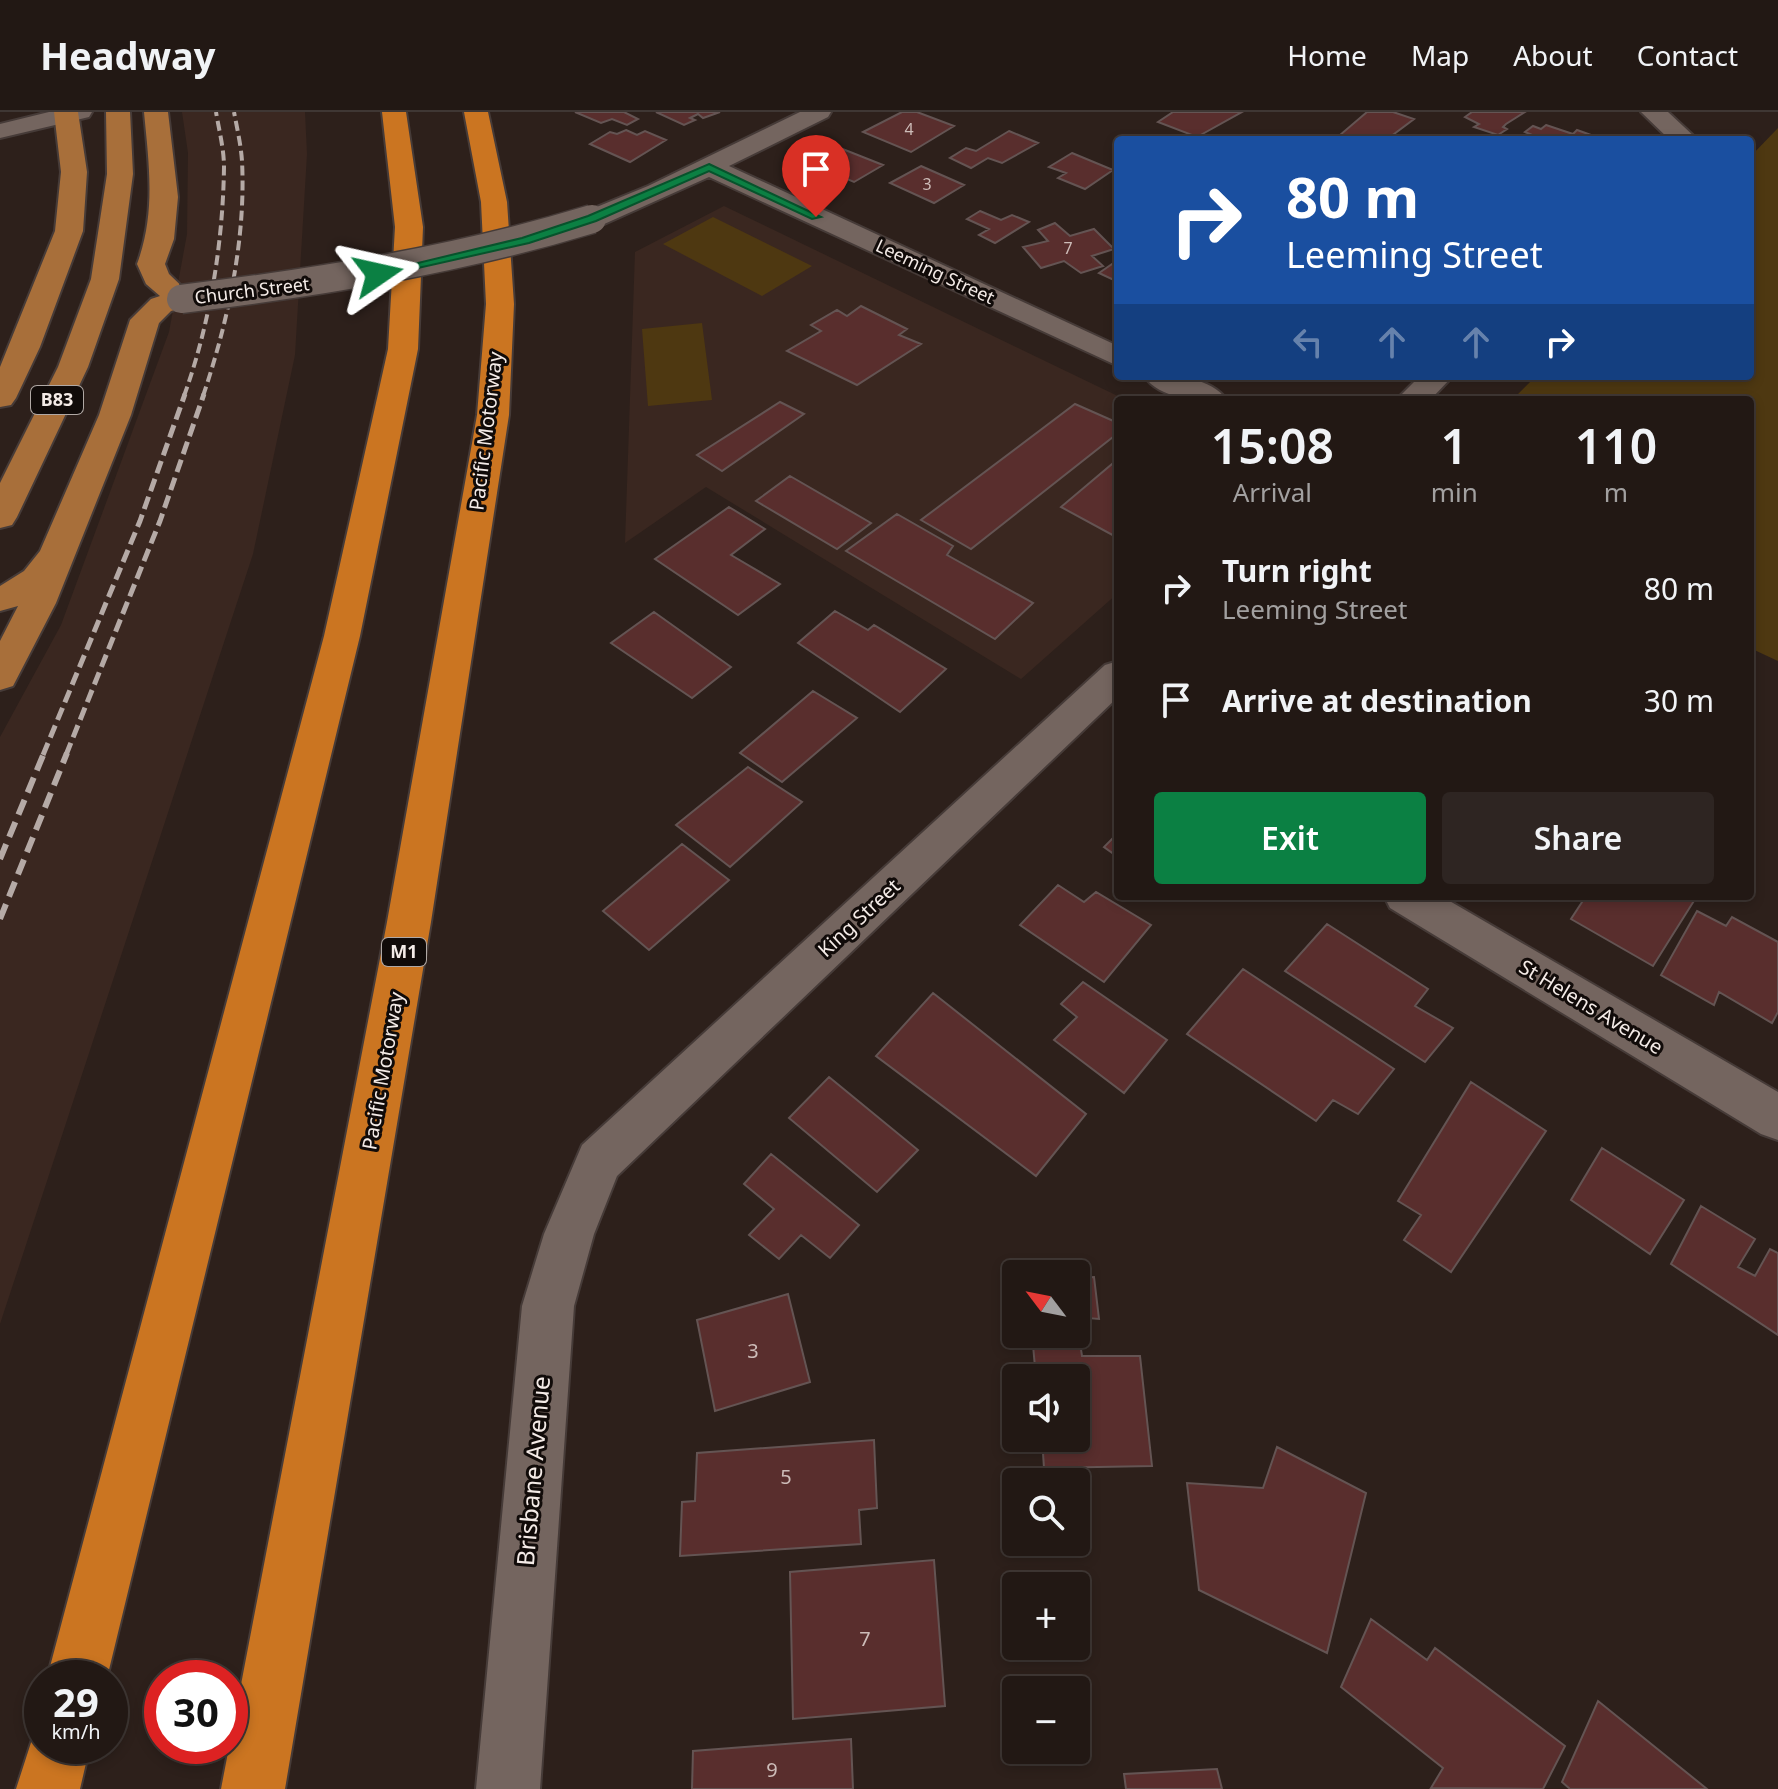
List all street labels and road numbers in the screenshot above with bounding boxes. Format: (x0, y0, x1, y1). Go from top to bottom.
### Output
street label: Leeming Street (872, 233, 999, 309)
street label: Church Street (193, 271, 311, 309)
street label: Pacific Motorway (462, 349, 509, 512)
road number: B83 (31, 386, 83, 414)
street label: King Street (812, 873, 906, 963)
road number: M1 (382, 938, 426, 966)
street label: St Helens Avenue (1514, 953, 1668, 1060)
street label: Pacific Motorway (355, 989, 410, 1152)
street label: Brisbane Avenue (508, 1375, 557, 1567)

